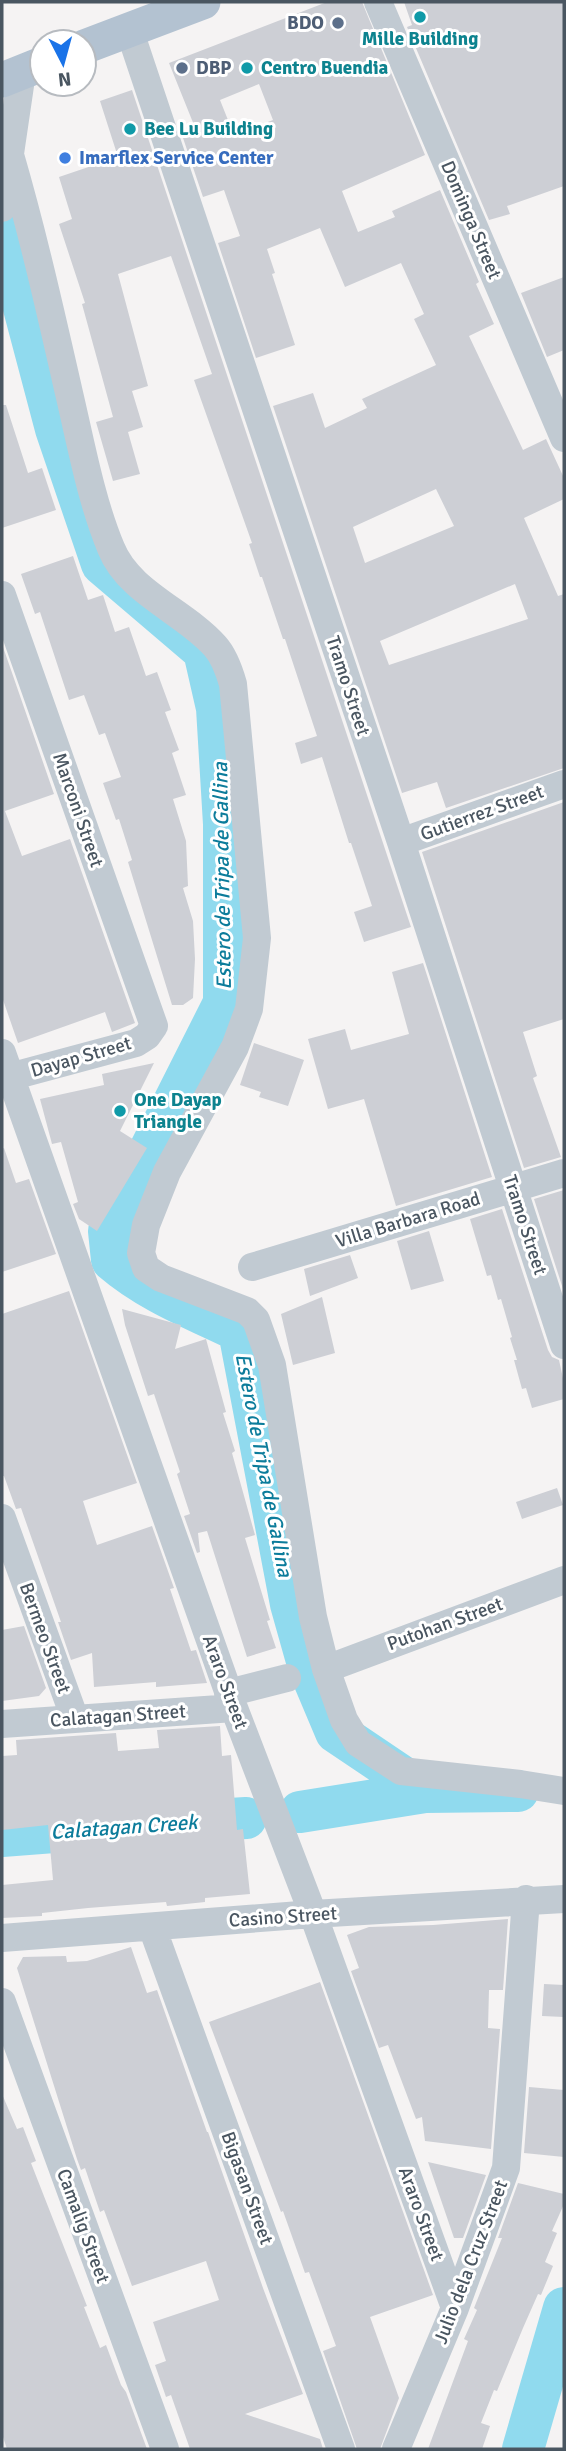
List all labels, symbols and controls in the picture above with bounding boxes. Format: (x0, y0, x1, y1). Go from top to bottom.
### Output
marker: Mille Building (412, 9, 428, 25)
place label: BDO (287, 11, 324, 35)
marker: BDO (330, 15, 346, 31)
place label: Mille Building (362, 27, 478, 51)
north arrow (28, 28, 98, 98)
place label: DBP (196, 56, 232, 80)
place label: Centro Buendia (261, 56, 389, 80)
marker: DBP (174, 60, 190, 76)
marker: Centro Buendia (239, 60, 255, 76)
text: N (57, 66, 72, 92)
place label: Bee Lu Building (144, 117, 273, 141)
marker: Bee Lu Building (122, 121, 138, 137)
place label: Imarflex Service Center (79, 146, 274, 170)
marker: Imarflex Service Center (57, 150, 73, 166)
street label: Dominga Street (435, 157, 507, 283)
street label: Tramo Street (321, 633, 376, 739)
street label: Marconi Street (47, 750, 109, 871)
water label: Estero de Tripa de Gallina (207, 761, 237, 990)
street label: Gutierrez Street (417, 779, 547, 846)
street label: Dayap Street (28, 1031, 134, 1083)
place label: One Dayap Triangle (134, 1088, 222, 1134)
marker: One Dayap Triangle (112, 1103, 128, 1119)
street label: Tramo Street (498, 1172, 553, 1278)
street label: Villa Barbara Road (333, 1187, 483, 1253)
water label: Estero de Tripa de Gallina (230, 1351, 299, 1581)
street label: Bermeo Street (14, 1579, 76, 1697)
street label: Putohan Street (384, 1592, 506, 1656)
street label: Araro Street (197, 1632, 253, 1733)
street label: Calatagan Street (49, 1699, 187, 1733)
water label: Calatagan Creek (50, 1809, 201, 1845)
street label: Casino Street (228, 1901, 338, 1933)
street label: Bigasan Street (215, 2128, 279, 2248)
street label: Araro Street (393, 2164, 449, 2265)
street label: Camalig Street (51, 2165, 115, 2287)
street label: Julio dela Cruz Street (429, 2176, 513, 2347)

